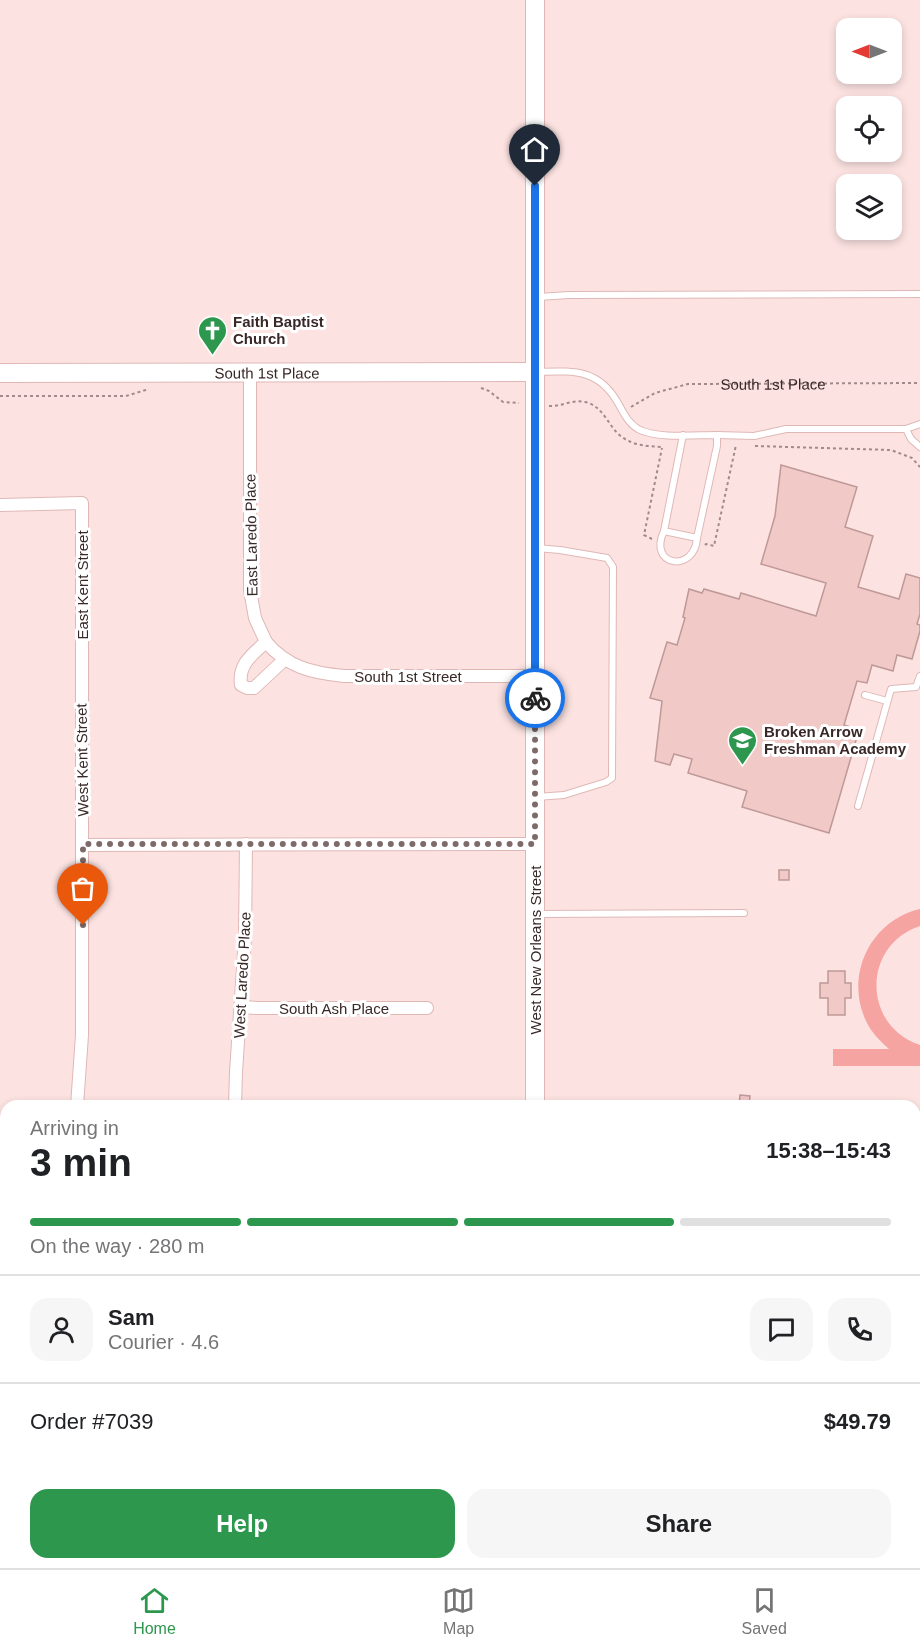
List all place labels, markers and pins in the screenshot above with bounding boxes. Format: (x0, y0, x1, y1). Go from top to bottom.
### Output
pin (509, 124, 560, 186)
place label: Faith Baptist Church (233, 313, 324, 347)
church icon: Faith Baptist Church (196, 314, 228, 356)
place label: Broken Arrow Freshman Academy (764, 723, 907, 757)
school or university icon: Broken Arrow Freshman Academy (727, 724, 759, 766)
pin (57, 863, 108, 925)

